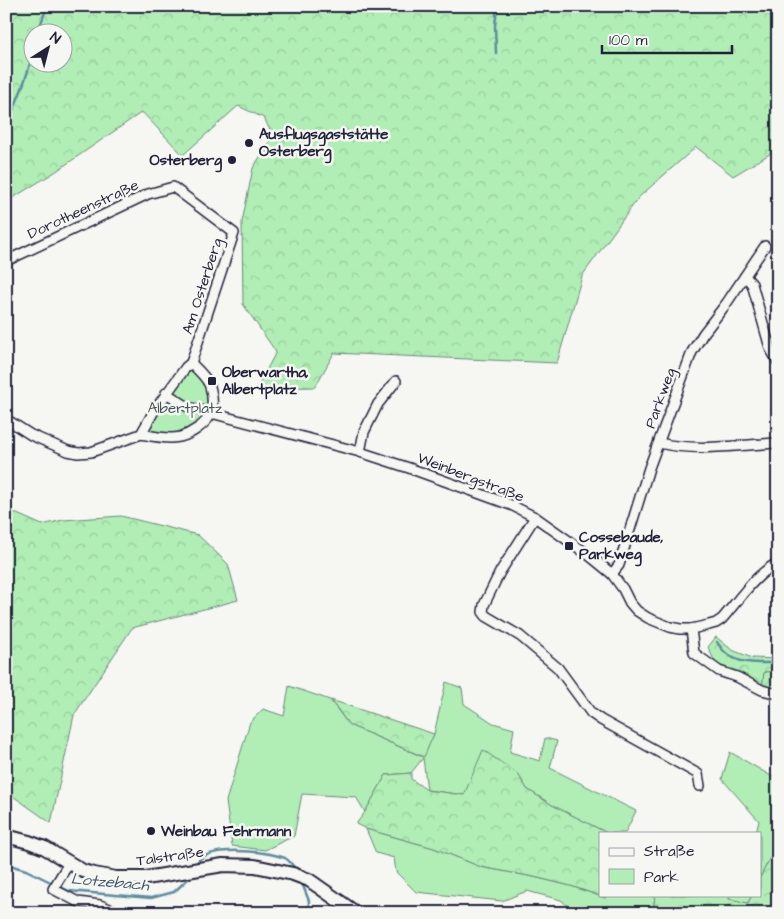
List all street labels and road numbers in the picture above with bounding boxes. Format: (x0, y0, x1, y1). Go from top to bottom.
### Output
street label: Dorotheenstraße (24, 174, 142, 244)
street label: Am Osterberg (177, 235, 229, 337)
street label: Parkweg (640, 365, 682, 432)
street label: Weinbergstraße (414, 447, 527, 508)
street label: Talstraße (135, 841, 205, 872)

